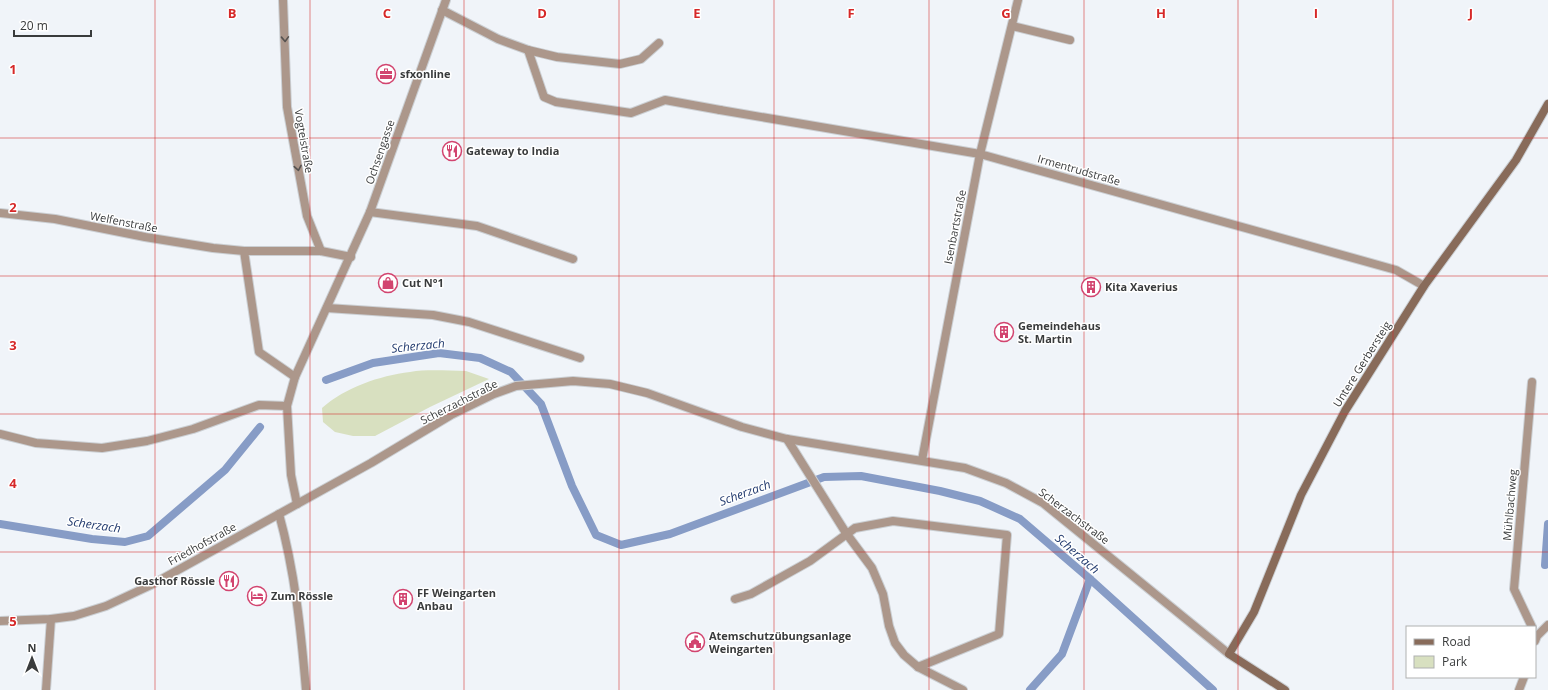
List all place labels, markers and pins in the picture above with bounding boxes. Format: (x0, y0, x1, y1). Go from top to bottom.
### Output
office icon: sfxonline (375, 63, 397, 85)
place label: sfxonline (400, 66, 451, 81)
restaurant icon: Gateway to India (441, 140, 463, 162)
place label: Gateway to India (466, 143, 559, 158)
shop icon: Cut N°1 (377, 272, 399, 294)
place label: Cut N°1 (402, 275, 444, 290)
building icon: Kita Xaverius (1080, 276, 1102, 298)
place label: Kita Xaverius (1105, 279, 1178, 294)
place label: Gemeindehaus St. Martin (1018, 318, 1101, 346)
building icon: Gemeindehaus St. Martin (993, 321, 1015, 343)
restaurant icon: Gasthof Rössle (218, 570, 240, 592)
place label: Gasthof Rössle (134, 573, 215, 588)
hotel icon: Zum Rössle (246, 585, 268, 607)
place label: FF Weingarten Anbau (417, 585, 496, 613)
place label: Zum Rössle (271, 588, 334, 603)
building icon: FF Weingarten Anbau (392, 588, 414, 610)
place label: Atemschutzübungsanlage Weingarten (709, 628, 852, 656)
public building icon: Atemschutzübungsanlage Weingarten (684, 631, 706, 653)

